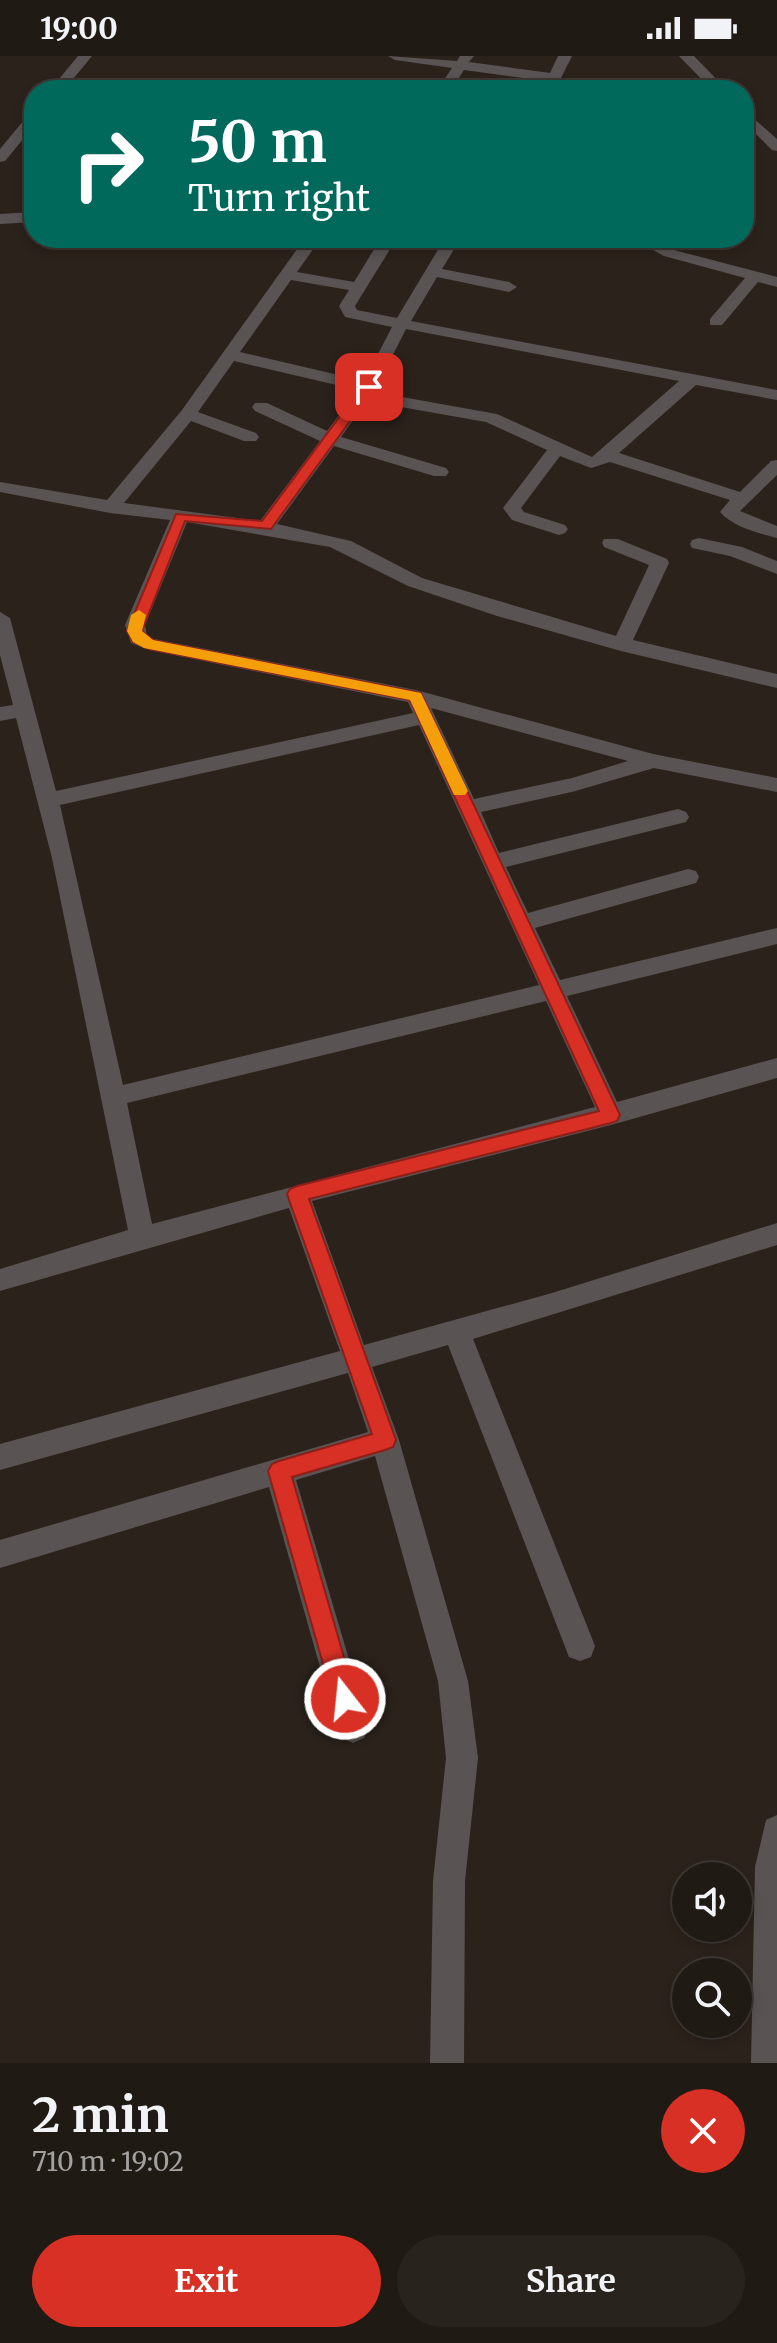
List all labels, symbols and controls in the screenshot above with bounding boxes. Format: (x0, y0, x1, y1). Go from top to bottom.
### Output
text: 19:00 (40, 9, 118, 47)
text: 50 m (188, 107, 327, 177)
icon: right (56, 112, 160, 216)
text: Turn right (188, 176, 370, 221)
pin (335, 353, 403, 421)
icon: arrive (347, 365, 391, 409)
position arrow (303, 1657, 387, 1741)
map controls (672, 1862, 752, 2038)
button: sound (672, 1862, 752, 1942)
button: search (672, 1958, 752, 2038)
text: 2 min (32, 2085, 169, 2145)
button: close (661, 2089, 745, 2173)
text: 710 m · 19:02 (32, 2145, 184, 2178)
button: Exit (32, 2235, 381, 2327)
button: Share (397, 2235, 745, 2327)

